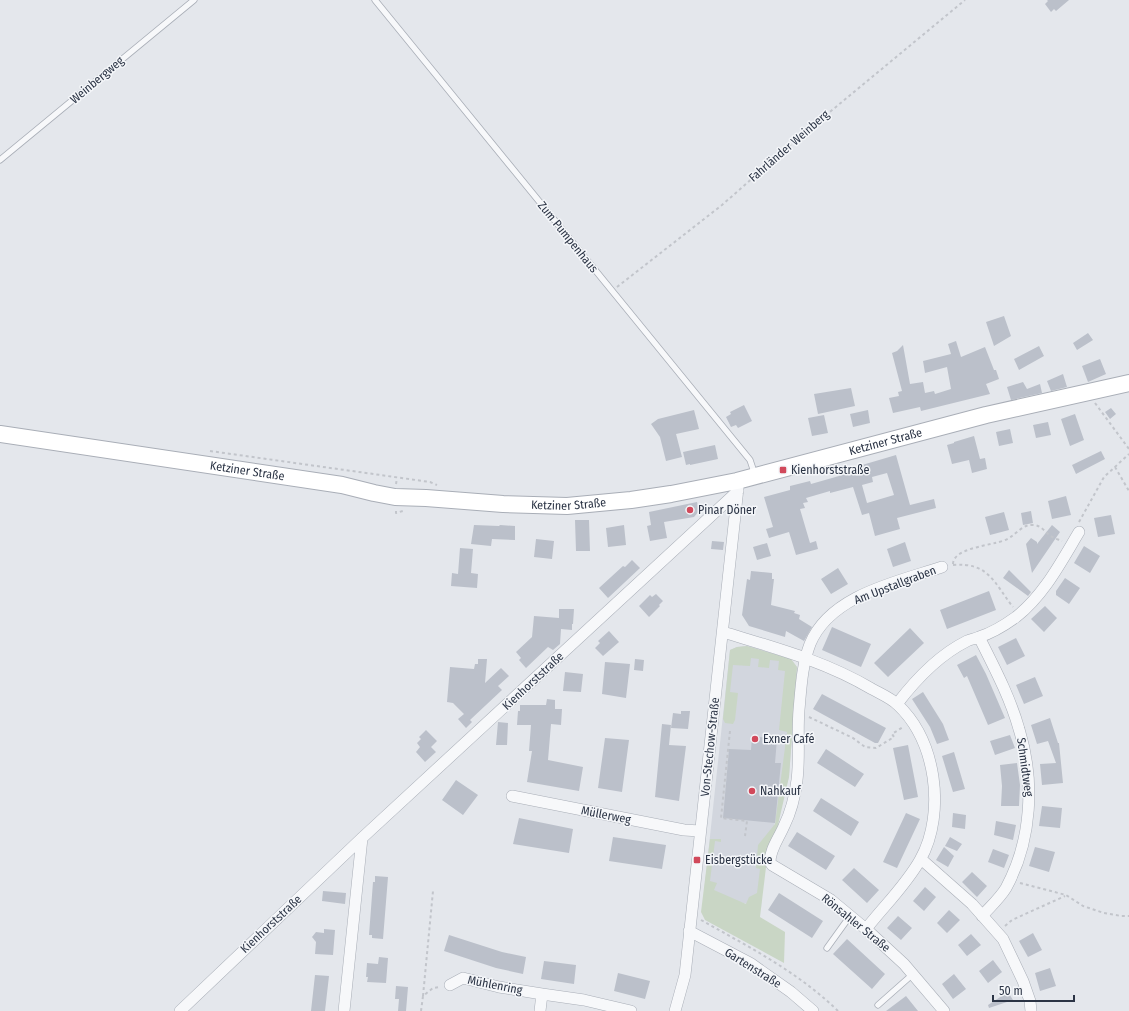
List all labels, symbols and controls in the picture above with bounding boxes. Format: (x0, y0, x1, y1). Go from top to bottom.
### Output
street label: Weinbergweg (67, 53, 127, 106)
street label: Fahrländer Weinberg (746, 107, 832, 185)
street label: Zum Pumpenhaus (535, 199, 601, 275)
street label: Ketziner Straße (847, 425, 924, 458)
street label: Ketziner Straße (209, 458, 286, 483)
place label: Kienhorststraße (791, 463, 869, 477)
marker: Kienhorststraße (778, 465, 788, 475)
street label: Ketziner Straße (531, 495, 607, 513)
place label: Pinar Döner (698, 503, 757, 517)
marker: Pinar Döner (685, 505, 695, 515)
street label: Am Upstallgraben (852, 563, 938, 607)
street label: Kienhorststraße (500, 649, 567, 713)
street label: Von-Stechow-Straße (698, 697, 722, 797)
place label: Exner Café (763, 732, 815, 746)
marker: Exner Café (750, 734, 760, 744)
street label: Schmidtweg (1014, 737, 1036, 798)
place label: Nahkauf (760, 784, 802, 798)
marker: Nahkauf (747, 786, 757, 796)
street label: Müllerweg (580, 803, 633, 827)
place label: Eisbergstücke (705, 853, 773, 867)
marker: Eisbergstücke (692, 855, 702, 865)
street label: Rönsahler Straße (819, 891, 893, 955)
street label: Kienhorststraße (238, 892, 305, 956)
street label: Gartenstraße (722, 945, 784, 991)
street label: Mühlenring (466, 973, 524, 997)
scale bar (993, 977, 1074, 1003)
text: 50 m (999, 984, 1023, 998)

